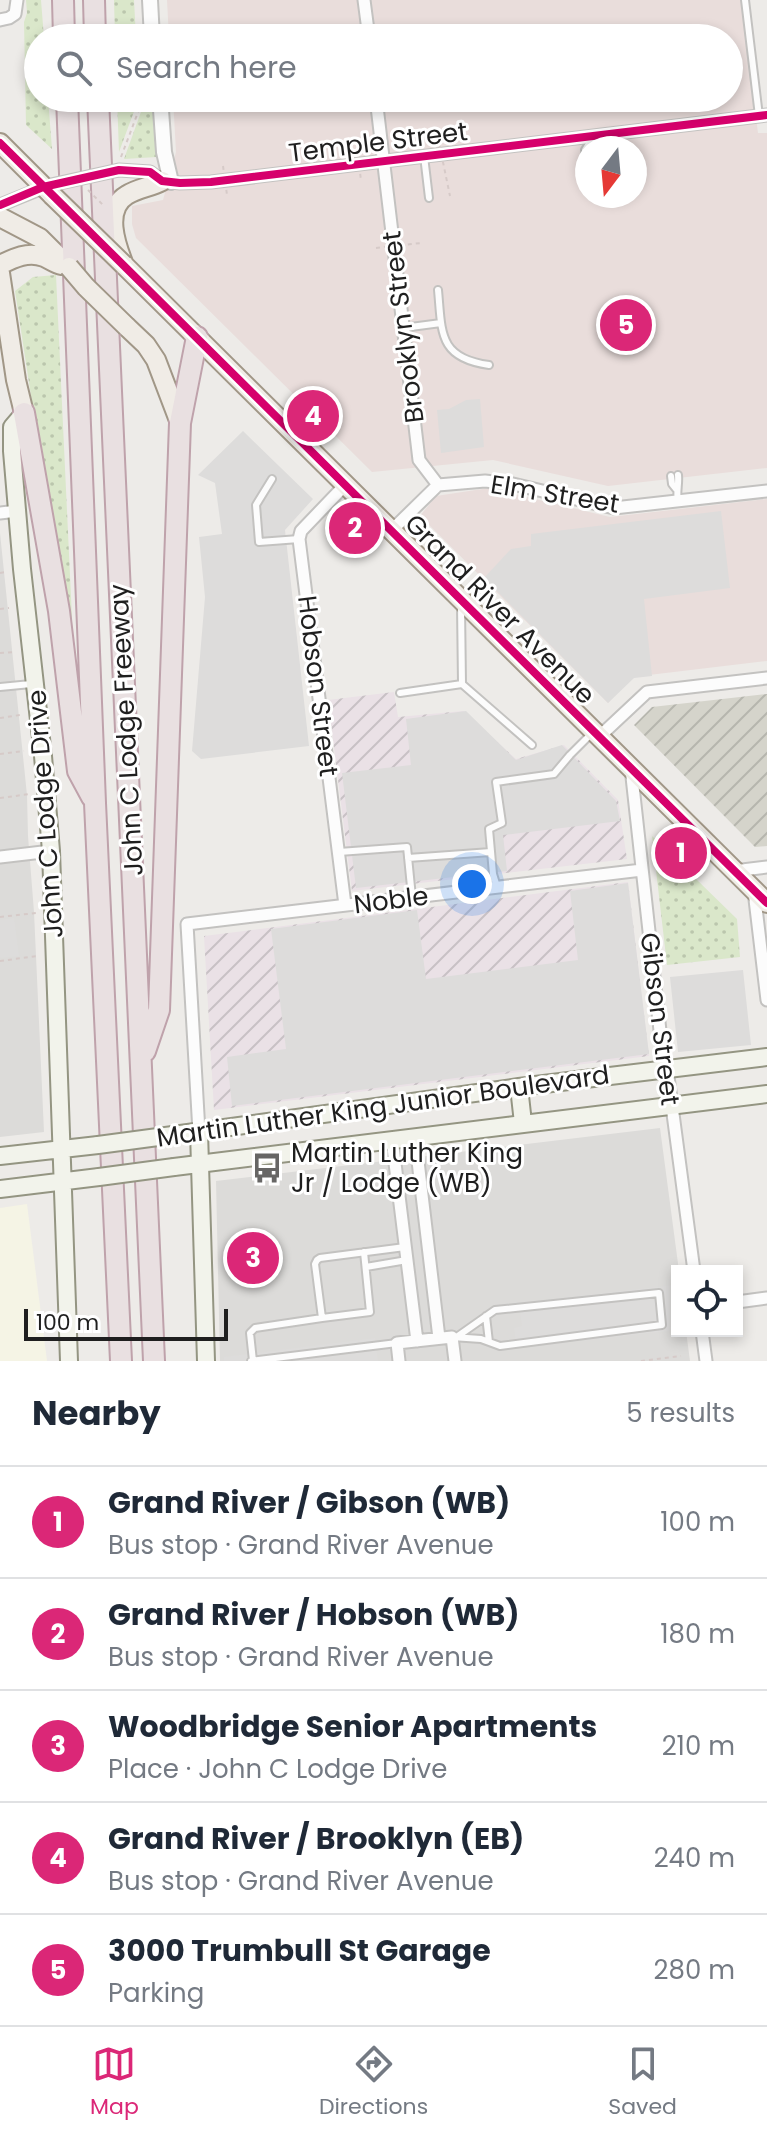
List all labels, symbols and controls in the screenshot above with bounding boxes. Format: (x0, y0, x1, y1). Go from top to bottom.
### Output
search box (24, 24, 743, 112)
icon: search (52, 46, 96, 90)
text: Search here (116, 46, 297, 89)
street label: Temple Street (286, 113, 470, 171)
north arrow (575, 136, 647, 208)
street label: Brooklyn Street (373, 229, 433, 425)
pin: 5 (600, 295, 652, 355)
pin: 4 (287, 386, 339, 446)
street label: Elm Street (488, 466, 622, 522)
pin: 2 (329, 498, 381, 558)
street label: Grand River Avenue (397, 506, 603, 712)
street label: John C Lodge Freeway (100, 583, 152, 877)
street label: Hobson Street (289, 593, 347, 779)
street label: John C Lodge Drive (18, 689, 72, 939)
pin: 1 (655, 823, 707, 883)
your location (452, 864, 492, 904)
street label: Noble (352, 878, 430, 922)
street label: Gibson Street (632, 930, 688, 1108)
street label: Martin Luther King Junior Boulevard (154, 1056, 612, 1156)
place label: Martin Luther King Jr / Lodge (WB) (291, 1135, 523, 1201)
bus stop icon: Martin Luther King Jr / Lodge (WB) (250, 1151, 284, 1185)
pin: 3 (227, 1228, 279, 1288)
map controls (671, 1265, 743, 1337)
button: locate (671, 1265, 743, 1337)
scale bar (24, 1305, 228, 1341)
text: 100 m (36, 1307, 99, 1338)
text: Nearby (32, 1389, 161, 1437)
text: 5 results (626, 1395, 735, 1431)
text: Grand River / Gibson (WB) (108, 1481, 510, 1524)
text: 1 (53, 1504, 63, 1540)
text: 100 m (660, 1504, 735, 1540)
text: Bus stop · Grand River Avenue (108, 1527, 494, 1563)
text: Grand River / Hobson (WB) (108, 1593, 520, 1636)
text: 2 (51, 1616, 65, 1652)
text: 180 m (660, 1616, 735, 1652)
text: Bus stop · Grand River Avenue (108, 1639, 494, 1675)
text: Woodbridge Senior Apartments (108, 1705, 597, 1748)
text: 3 (50, 1728, 66, 1764)
text: 210 m (662, 1728, 735, 1764)
text: Place · John C Lodge Drive (108, 1751, 447, 1787)
text: Grand River / Brooklyn (EB) (108, 1817, 524, 1860)
text: 4 (49, 1840, 67, 1876)
text: 240 m (654, 1840, 735, 1876)
text: Bus stop · Grand River Avenue (108, 1863, 494, 1899)
text: 3000 Trumbull St Garage (108, 1929, 491, 1972)
text: 5 (50, 1952, 66, 1988)
text: 280 m (654, 1952, 735, 1988)
text: Parking (108, 1975, 204, 2011)
tab: Map (90, 2042, 139, 2123)
tab: Directions (319, 2042, 428, 2123)
tab: Saved (608, 2042, 677, 2123)

